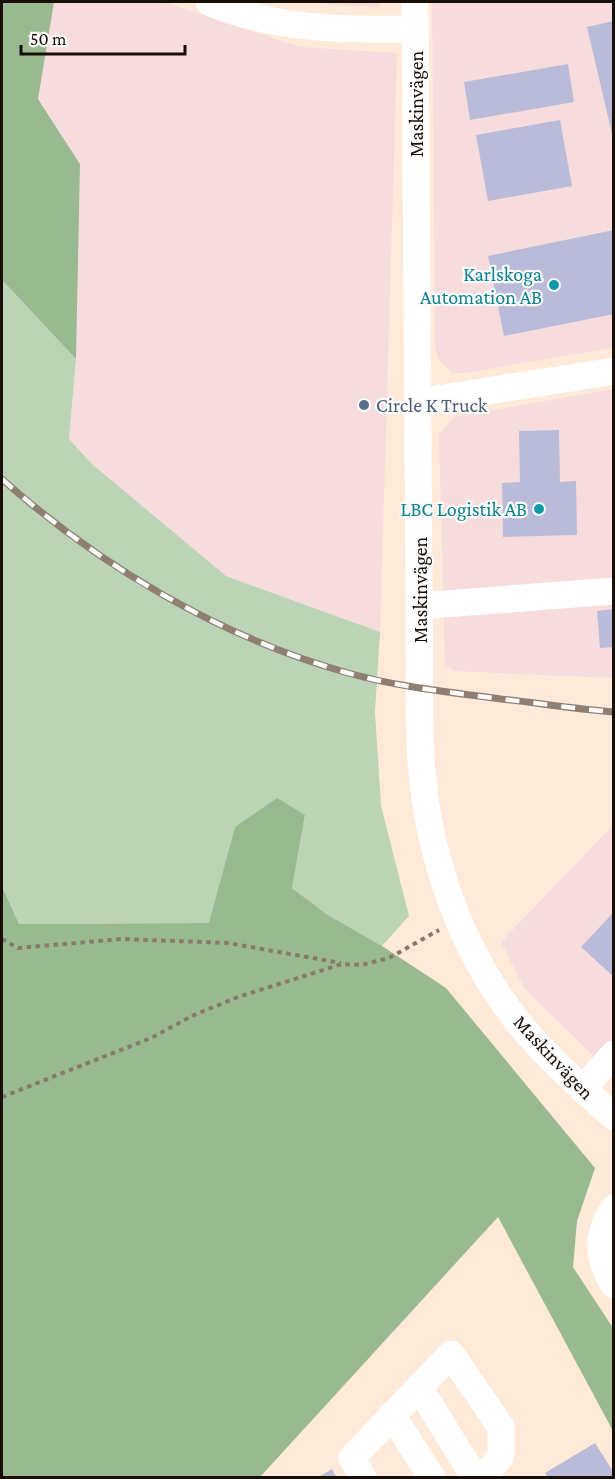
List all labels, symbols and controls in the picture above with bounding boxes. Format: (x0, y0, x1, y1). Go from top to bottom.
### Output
scale bar (21, 18, 184, 56)
text: 50 m (30, 29, 67, 49)
street label: Maskinvägen (405, 50, 428, 157)
place label: Karlskoga Automation AB (420, 263, 542, 308)
marker: Karlskoga Automation AB (547, 278, 561, 292)
place label: Circle K Truck (376, 394, 488, 416)
marker: Circle K Truck (357, 398, 371, 412)
place label: LBC Logistik AB (400, 498, 527, 521)
marker: LBC Logistik AB (532, 502, 546, 516)
street label: Maskinvägen (409, 536, 432, 643)
street label: Maskinvägen (509, 1011, 599, 1104)

